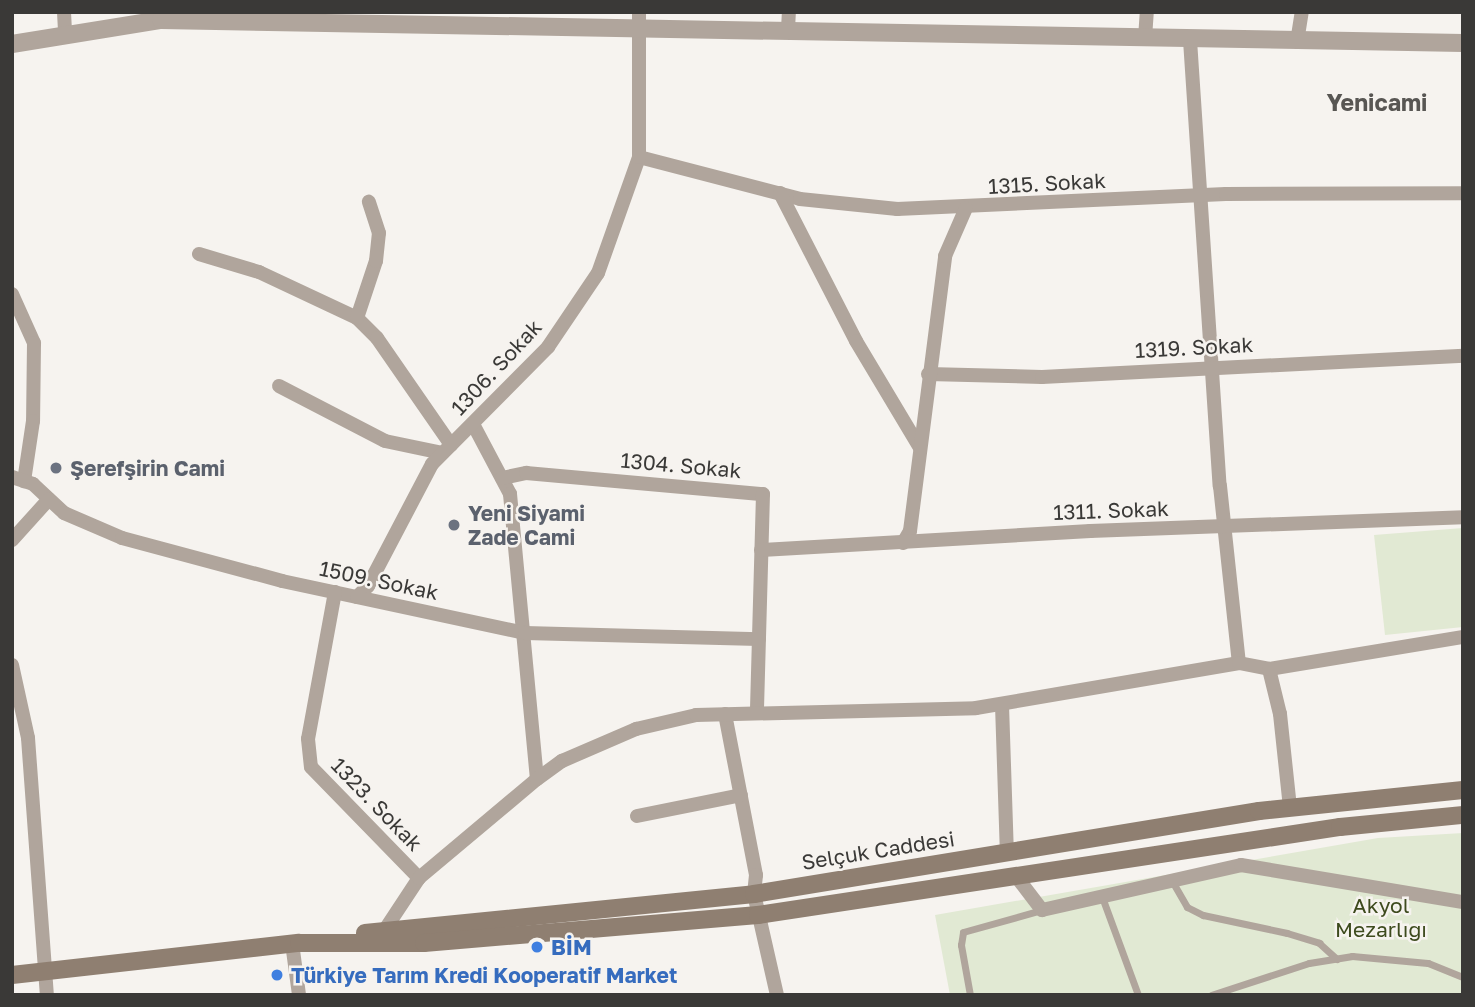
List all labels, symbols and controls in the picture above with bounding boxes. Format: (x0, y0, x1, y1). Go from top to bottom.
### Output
district label: Yenicami (1327, 88, 1427, 116)
street label: 1315. Sokak (988, 167, 1106, 199)
street label: 1306. Sokak (445, 314, 547, 420)
street label: 1319. Sokak (1134, 331, 1254, 363)
street label: 1304. Sokak (619, 447, 743, 483)
place label: Şerefşirin Cami (70, 455, 225, 481)
marker: Şerefşirin Cami (48, 460, 64, 476)
street label: 1311. Sokak (1053, 495, 1169, 525)
place label: Yeni Siyami Zade Cami (468, 500, 585, 550)
marker: Yeni Siyami Zade Cami (446, 517, 462, 533)
street label: 1509. Sokak (317, 555, 441, 605)
street label: 1323. Sokak (326, 752, 428, 856)
street label: Selçuk Caddesi (800, 825, 956, 875)
park label: Akyol Mezarlığı (1335, 892, 1427, 942)
place label: BİM (551, 934, 592, 960)
marker: BİM (529, 939, 545, 955)
place label: Türkiye Tarım Kredi Kooperatif Market (291, 962, 677, 988)
marker: Türkiye Tarım Kredi Kooperatif Market (269, 967, 285, 983)

